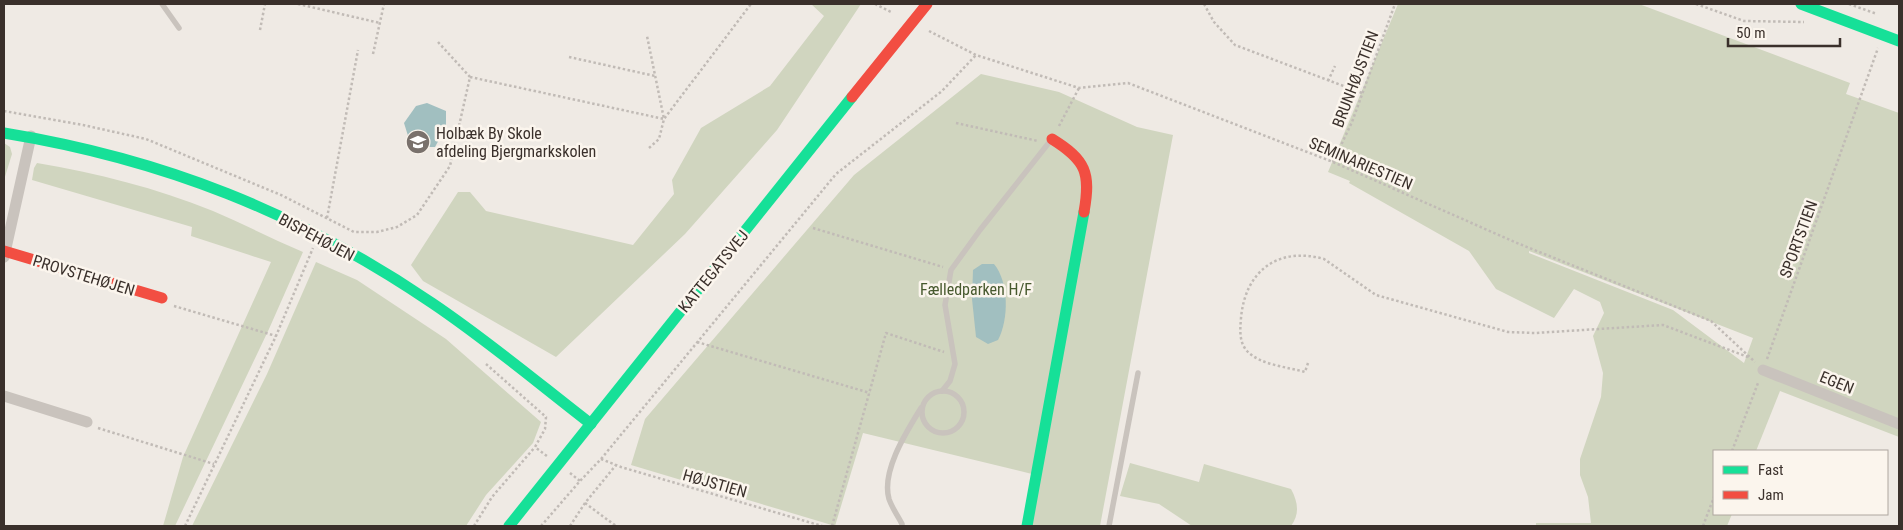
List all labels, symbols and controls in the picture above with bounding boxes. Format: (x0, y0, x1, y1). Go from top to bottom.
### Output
scale bar (1728, 15, 1840, 47)
text: 50 m (1736, 24, 1766, 42)
street label: BRUNHØJSTIEN (1328, 28, 1383, 130)
place label: Holbæk By Skole afdeling Bjergmarkskolen (436, 124, 596, 161)
school or university icon: Holbæk By Skole afdeling Bjergmarkskolen (405, 129, 431, 155)
street label: SEMINARIESTIEN (1306, 133, 1415, 194)
street label: SPORTSTIEN (1776, 198, 1821, 281)
street label: BISPEHØJEN (276, 210, 358, 265)
street label: KATTEGATSVEJ (674, 226, 752, 316)
street label: PROVSTEHØJEN (31, 251, 137, 300)
park label: Fælledparken H/F (920, 280, 1032, 299)
street label: EGEN (1817, 367, 1857, 398)
legend (1713, 450, 1888, 515)
text: Fast (1758, 461, 1783, 479)
street label: HØJSTIEN (681, 465, 749, 502)
text: Jam (1758, 486, 1784, 504)

